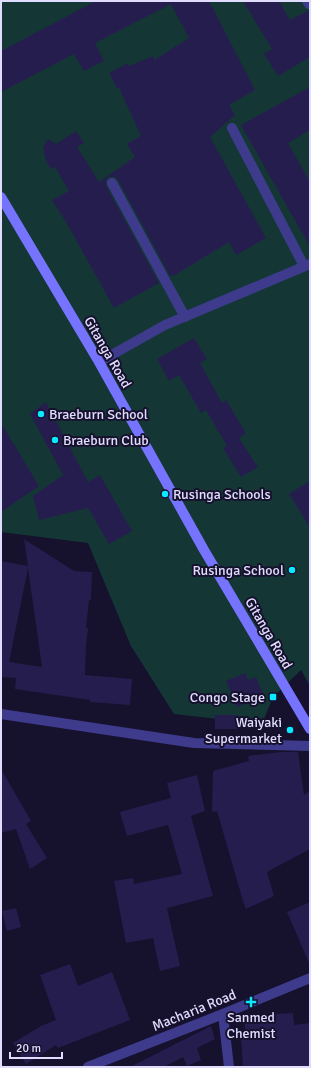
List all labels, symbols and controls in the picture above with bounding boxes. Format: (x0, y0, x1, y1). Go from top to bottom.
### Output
street label: Gitanga Road (80, 313, 135, 391)
place label: Braeburn School (49, 406, 148, 423)
marker: Braeburn School (36, 409, 46, 419)
place label: Braeburn Club (63, 432, 149, 449)
marker: Braeburn Club (50, 435, 60, 445)
place label: Rusinga Schools (173, 486, 271, 503)
marker: Rusinga Schools (160, 489, 170, 499)
place label: Rusinga School (192, 562, 284, 579)
marker: Rusinga School (287, 565, 297, 575)
street label: Gitanga Road (241, 594, 296, 672)
place label: Congo Stage (190, 689, 265, 706)
marker: Congo Stage (268, 692, 278, 702)
place label: Waiyaki Supermarket (205, 714, 282, 747)
marker: Waiyaki Supermarket (285, 725, 295, 735)
street label: Macharia Road (150, 986, 239, 1035)
marker: Sanmed Chemist (246, 997, 256, 1007)
place label: Sanmed Chemist (226, 1009, 276, 1042)
scale bar (10, 1034, 62, 1060)
text: 20 m (16, 1041, 41, 1056)

